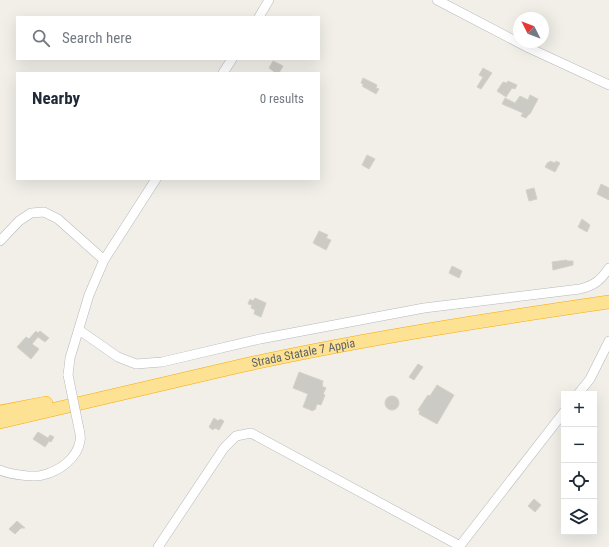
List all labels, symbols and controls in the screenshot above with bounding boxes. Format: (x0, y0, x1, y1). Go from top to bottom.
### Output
north arrow (513, 12, 549, 48)
search box (16, 16, 320, 60)
icon: search (30, 27, 52, 49)
text: Search here (62, 29, 132, 47)
text: Nearby (32, 88, 80, 108)
text: 0 results (260, 91, 304, 106)
street label: Strada Statale 7 Appia (250, 336, 356, 370)
map controls (561, 391, 597, 535)
button: + (561, 391, 597, 427)
button: − (561, 427, 597, 463)
button: locate (561, 463, 597, 499)
button: layers (561, 499, 597, 535)

